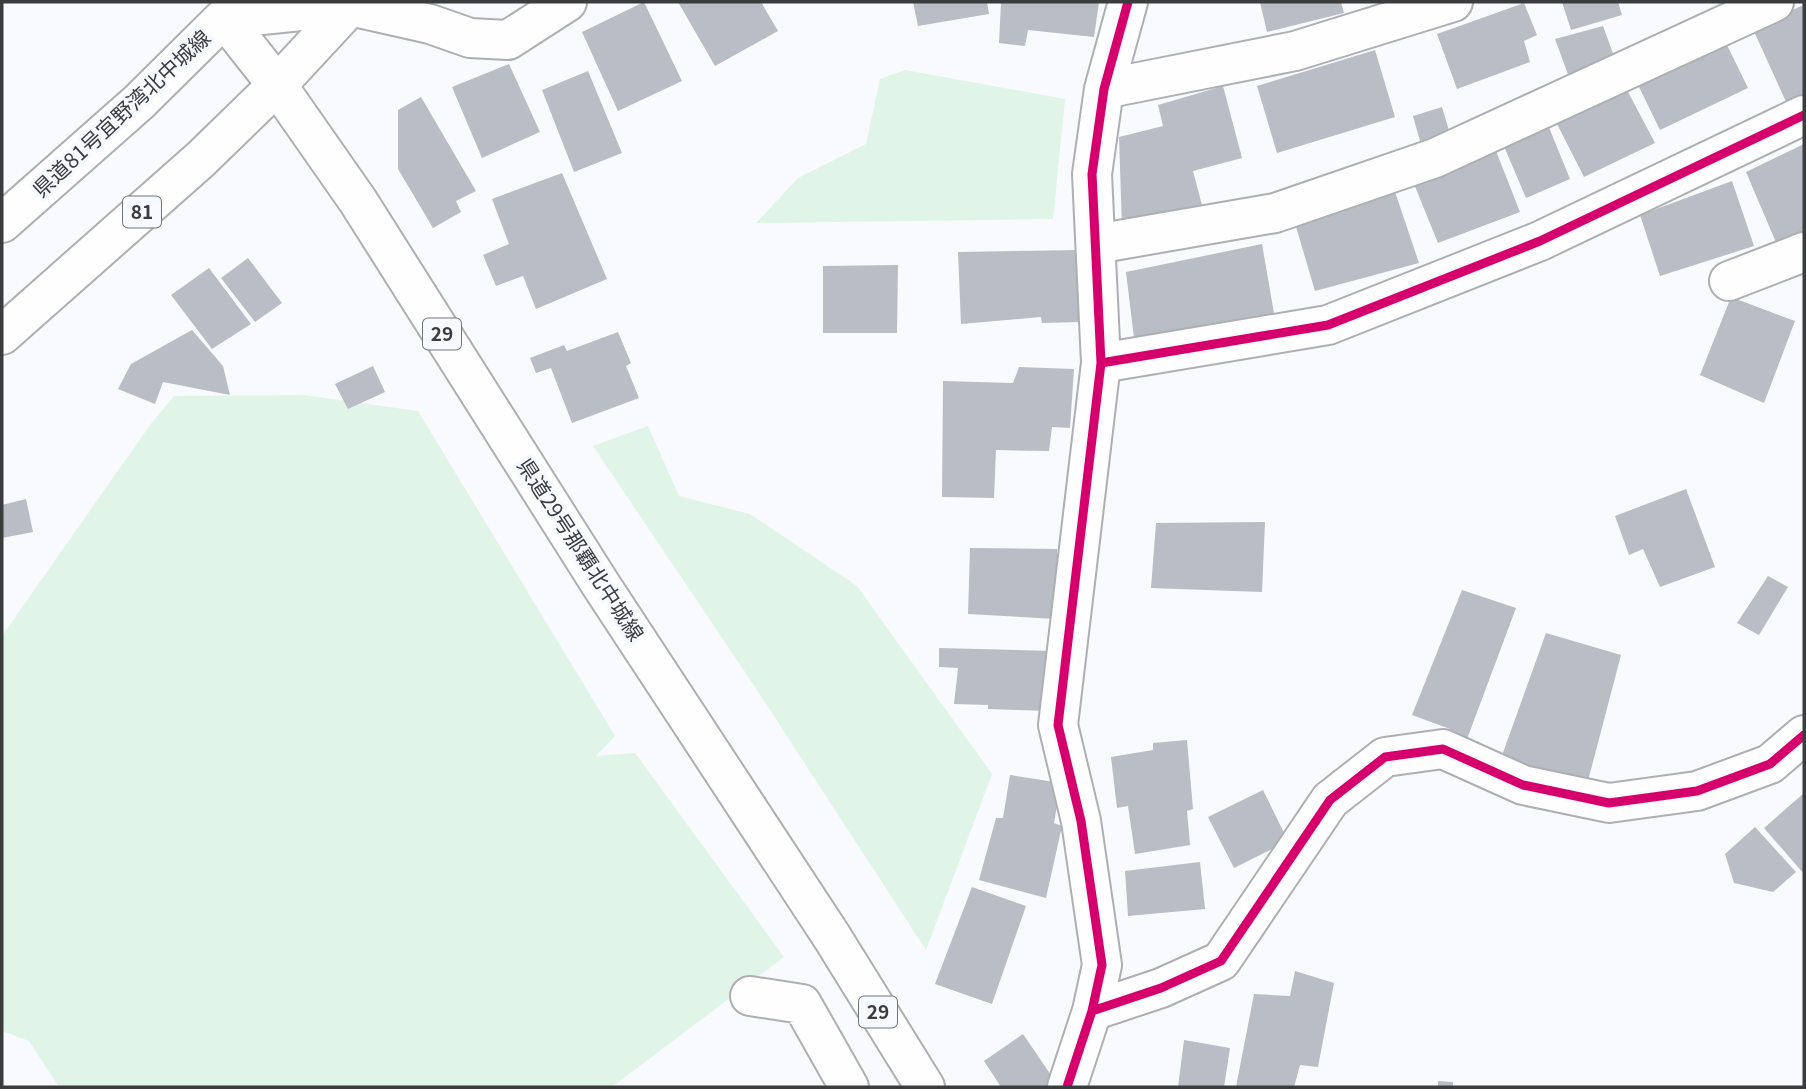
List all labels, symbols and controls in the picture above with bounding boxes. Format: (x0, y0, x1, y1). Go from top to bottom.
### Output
street label: 県道81号宜野湾北中城線 (25, 22, 216, 203)
road number: 81 (123, 196, 161, 228)
road number: 29 (423, 318, 461, 350)
street label: 県道29号那覇北中城線 (511, 452, 652, 646)
road number: 29 (859, 996, 897, 1028)

